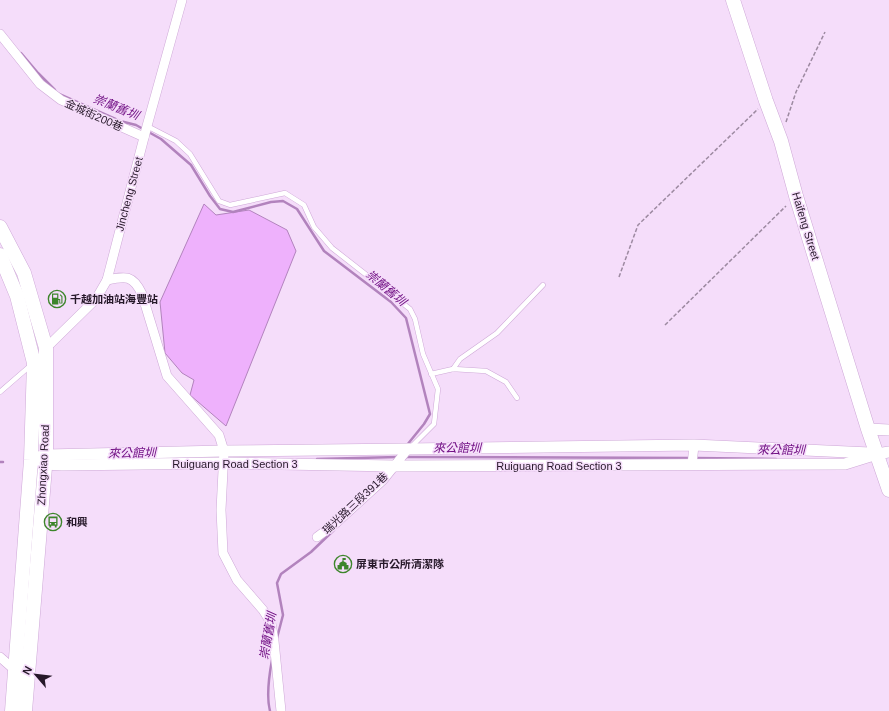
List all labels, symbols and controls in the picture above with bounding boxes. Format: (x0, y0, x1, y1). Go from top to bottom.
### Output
water label: 崇蘭舊圳 (91, 92, 143, 123)
street label: 金城街200巷 (63, 97, 125, 133)
street label: Jincheng Street (113, 156, 145, 232)
street label: Haifeng Street (790, 191, 822, 261)
water label: 崇蘭舊圳 (363, 267, 410, 310)
fuel station icon: 千越加油站海豐站 (47, 289, 67, 309)
place label: 千越加油站海豐站 (70, 293, 158, 305)
street label: Zhongxiao Road (35, 424, 51, 506)
water label: 來公館圳 (433, 441, 483, 455)
water label: 來公館圳 (757, 443, 807, 457)
water label: 來公館圳 (108, 446, 158, 460)
street label: Ruiguang Road Section 3 (172, 458, 298, 470)
street label: Ruiguang Road Section 3 (496, 460, 622, 472)
street label: 瑞光路三段391巷 (320, 470, 390, 536)
bus stop icon: 和興 (43, 512, 63, 532)
place label: 和興 (66, 516, 88, 528)
public building icon: 屏東市公所清潔隊 (333, 554, 353, 574)
place label: 屏東市公所清潔隊 (356, 558, 444, 570)
water label: 崇蘭舊圳 (257, 609, 279, 661)
north arrow (16, 655, 56, 695)
text: N (20, 664, 34, 677)

